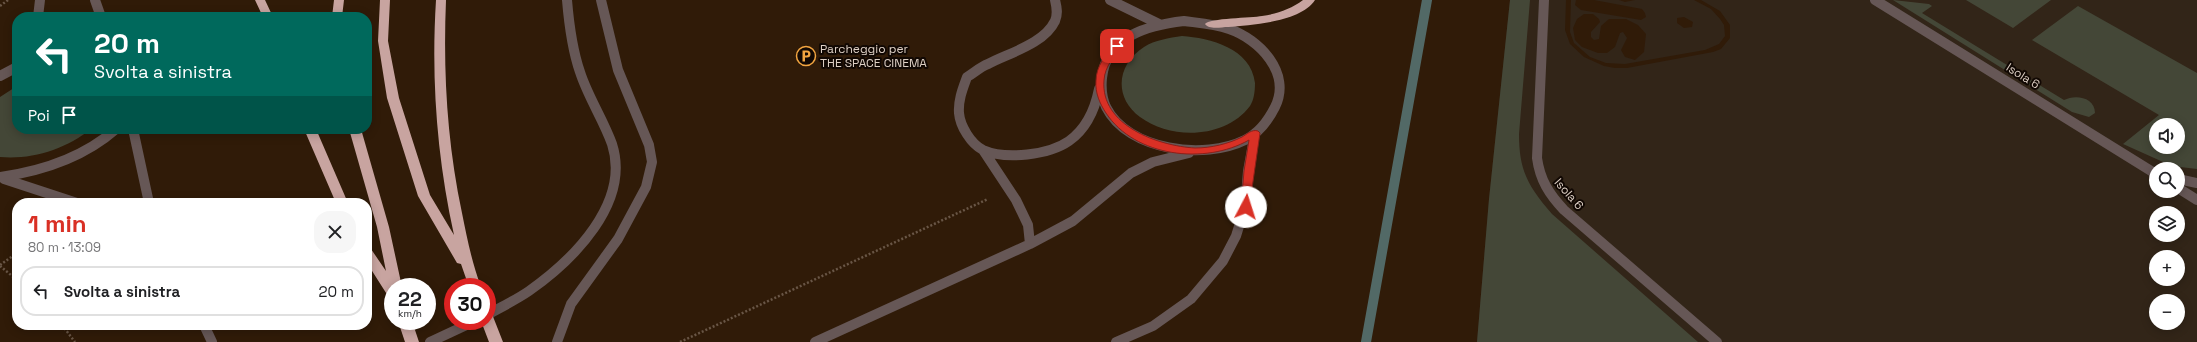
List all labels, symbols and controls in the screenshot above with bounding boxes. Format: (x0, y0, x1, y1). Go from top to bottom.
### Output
text: 20 m (94, 25, 160, 61)
icon: left (28, 28, 80, 80)
pin (1100, 29, 1134, 63)
icon: arrive (1106, 35, 1128, 57)
place label: Parcheggio per THE SPACE CINEMA (820, 41, 927, 71)
parking icon: Parcheggio per THE SPACE CINEMA (795, 45, 817, 67)
street label: Isola 6 (2003, 59, 2043, 93)
text: Svolta a sinistra (94, 60, 232, 83)
icon: arrive (58, 104, 80, 126)
text: Poi (28, 106, 50, 125)
map controls (2149, 118, 2185, 330)
button: sound (2149, 118, 2185, 154)
button: search (2149, 162, 2185, 198)
street label: Isola 6 (1551, 175, 1587, 213)
position arrow (1225, 186, 1267, 228)
button: layers (2149, 206, 2185, 242)
text: 1 min (28, 208, 87, 239)
button: close (314, 211, 356, 253)
text: 80 m · 13:09 (28, 239, 101, 256)
button: + (2149, 250, 2185, 286)
speed limit sign: 30 (444, 278, 496, 330)
icon: left (30, 280, 52, 302)
text: Svolta a sinistra (64, 282, 180, 301)
text: 20 m (319, 282, 354, 301)
text: 22 (398, 286, 422, 312)
button: − (2149, 294, 2185, 330)
text: km/h (398, 307, 422, 320)

